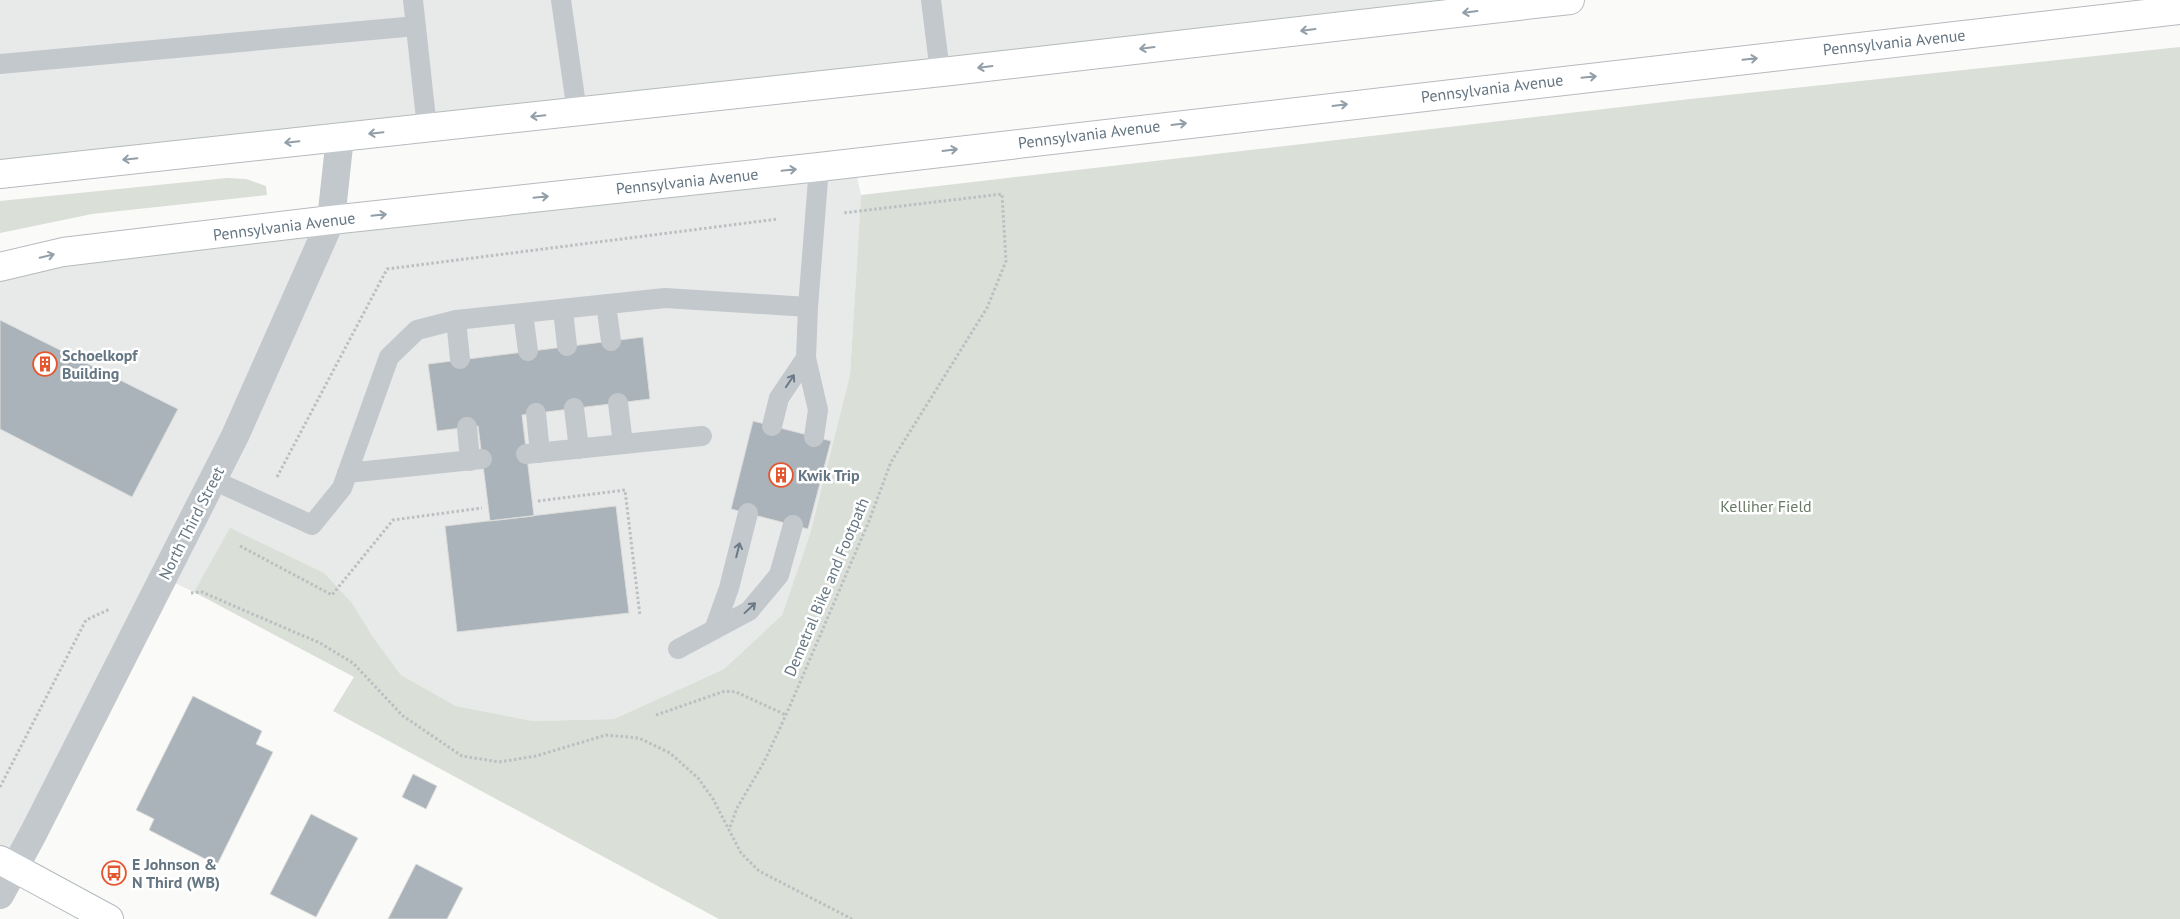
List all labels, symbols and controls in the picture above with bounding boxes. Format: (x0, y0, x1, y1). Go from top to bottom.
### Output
one-way arrow (1462, 7, 1478, 16)
one-way arrow (1300, 25, 1316, 35)
street label: Pennsylvania Avenue (1822, 25, 1966, 59)
one-way arrow (1139, 43, 1155, 53)
one-way arrow (1742, 54, 1758, 64)
one-way arrow (978, 62, 994, 72)
street label: Pennsylvania Avenue (1420, 69, 1564, 107)
one-way arrow (1580, 72, 1596, 82)
one-way arrow (1332, 100, 1348, 110)
one-way arrow (530, 111, 546, 121)
street label: Pennsylvania Avenue (1017, 115, 1161, 153)
one-way arrow (1171, 119, 1187, 129)
one-way arrow (368, 128, 384, 138)
one-way arrow (284, 137, 300, 147)
one-way arrow (942, 145, 958, 155)
one-way arrow (123, 154, 139, 164)
street label: Pennsylvania Avenue (615, 164, 759, 198)
one-way arrow (781, 165, 797, 175)
one-way arrow (532, 192, 548, 202)
street label: Pennsylvania Avenue (212, 207, 356, 245)
one-way arrow (371, 210, 387, 219)
one-way arrow (39, 251, 55, 260)
place label: Schoelkopf Building (62, 345, 138, 383)
building icon: Schoelkopf Building (32, 351, 58, 377)
one-way arrow (785, 375, 795, 389)
building icon: Kwik Trip (768, 462, 794, 488)
street label: North Third Street (154, 463, 228, 583)
place label: Kwik Trip (798, 465, 860, 485)
street label: Demetral Bike and Footpath (779, 495, 873, 679)
park label: Kelliher Field (1720, 496, 1812, 516)
one-way arrow (734, 542, 743, 558)
one-way arrow (744, 602, 757, 614)
place label: E Johnson & N Third (WB) (132, 854, 220, 892)
bus stop icon: E Johnson & N Third (WB) (101, 860, 127, 886)

